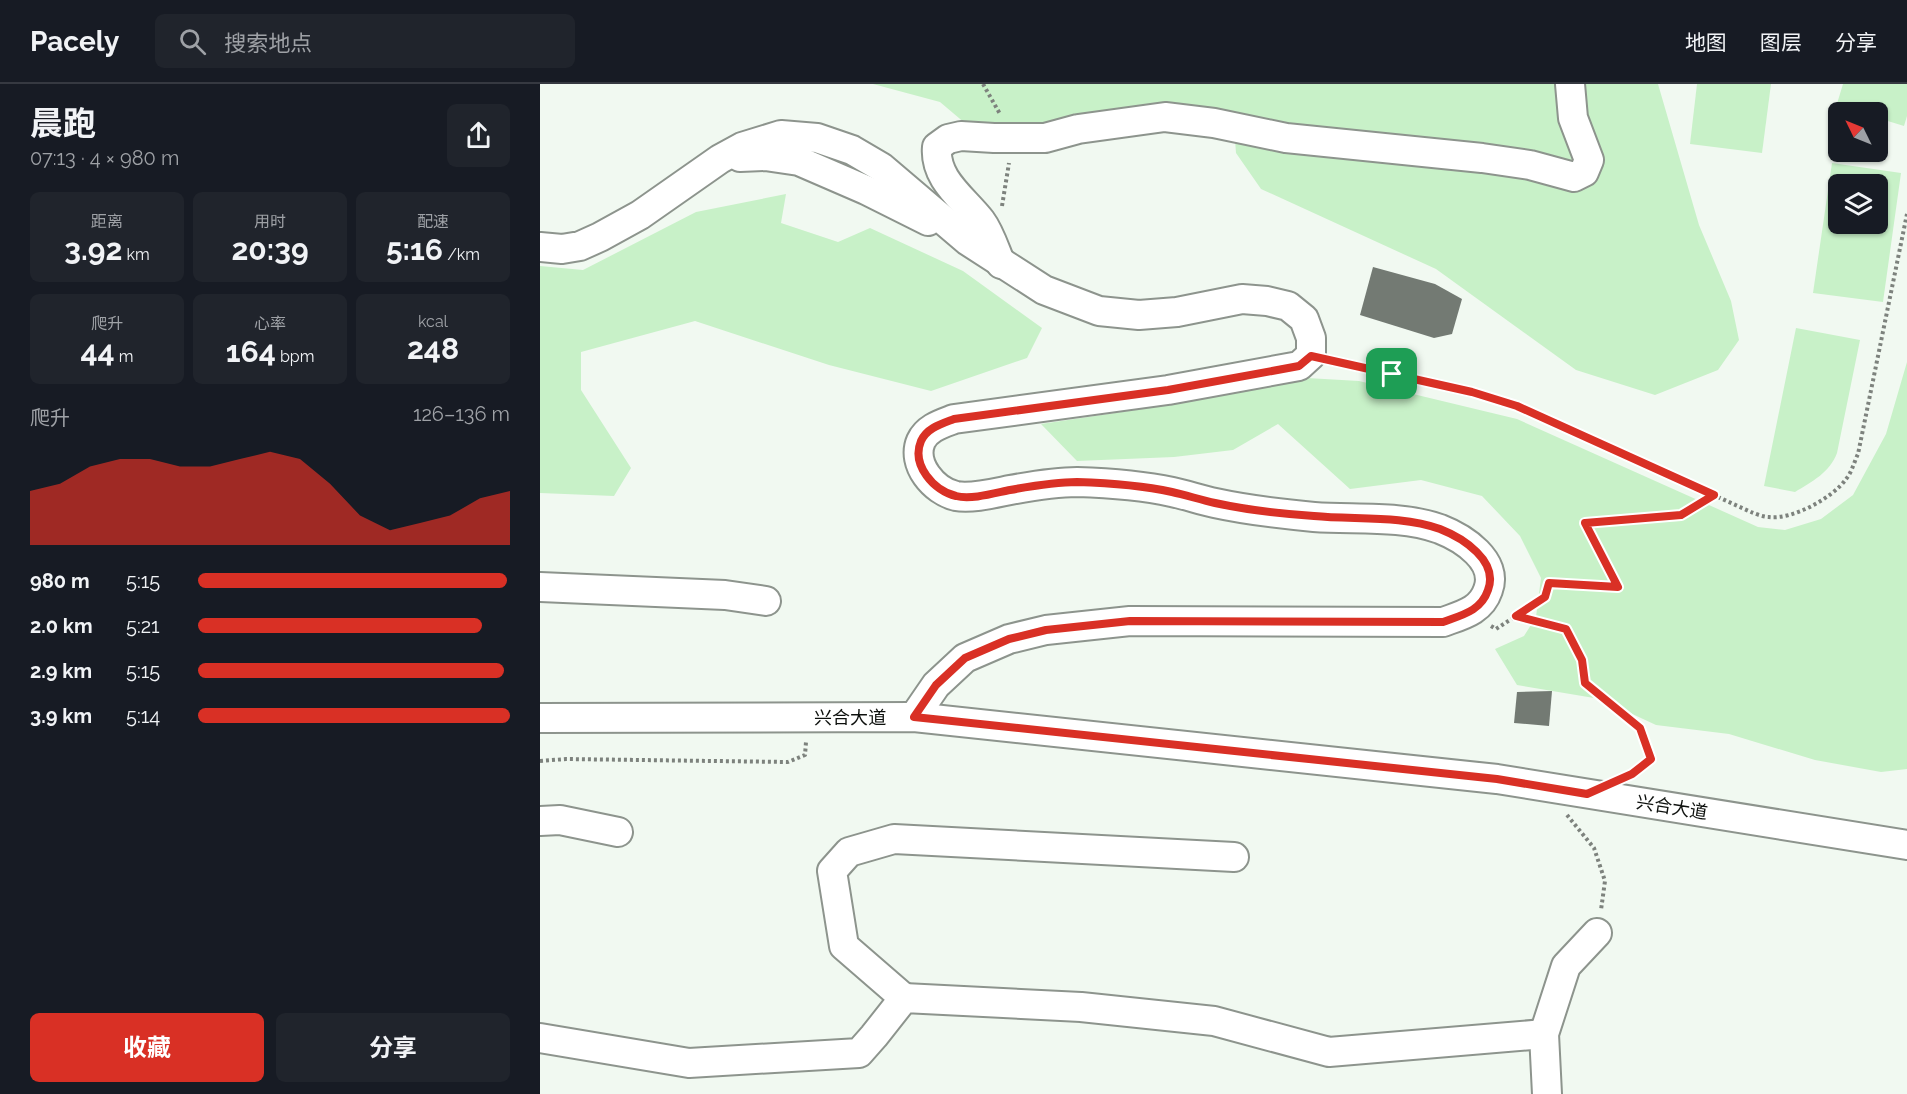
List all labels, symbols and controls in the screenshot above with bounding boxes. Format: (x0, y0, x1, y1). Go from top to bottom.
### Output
search box (155, 14, 575, 68)
text: Pacely (30, 25, 119, 58)
icon: search (176, 25, 209, 58)
text: 搜索地点 (224, 30, 312, 56)
text: 地图 (1685, 30, 1727, 55)
text: 图层 (1760, 30, 1802, 55)
text: 分享 (1835, 30, 1877, 55)
north arrow (1828, 102, 1888, 162)
map controls (1828, 102, 1888, 234)
text: 晨跑 (30, 104, 96, 143)
button: share (447, 104, 510, 167)
text: 07:13 · 4 × 980 m (30, 146, 179, 170)
button: layers (1828, 174, 1888, 234)
text: 距离 (91, 212, 123, 231)
text: 用时 (254, 212, 286, 231)
text: 配速 (417, 212, 449, 231)
text: 3.92 (64, 232, 122, 267)
text: 20:39 (231, 232, 309, 267)
text: 5:16 (386, 232, 443, 267)
text: km (122, 245, 150, 264)
text: /km (443, 245, 480, 264)
text: kcal (418, 312, 448, 331)
text: 爬升 (91, 314, 123, 333)
text: 心率 (254, 314, 286, 333)
text: 248 (407, 331, 459, 366)
text: 44 (80, 334, 115, 369)
text: 164 (226, 334, 276, 369)
text: m (115, 347, 134, 366)
text: bpm (276, 347, 314, 366)
pin (1366, 348, 1417, 399)
icon: arrive (1375, 357, 1408, 390)
text: 126–136 m (413, 402, 510, 426)
text: 爬升 (30, 406, 70, 430)
text: 980 m (30, 569, 90, 593)
text: 5:15 (126, 569, 160, 593)
text: 2.0 km (30, 614, 93, 638)
text: 5:21 (126, 614, 160, 638)
text: 2.9 km (30, 659, 92, 683)
text: 5:15 (126, 659, 160, 683)
text: 3.9 km (30, 704, 92, 728)
text: 5:14 (126, 704, 160, 728)
street label: 兴合大道 (814, 707, 886, 728)
street label: 兴合大道 (1635, 791, 1709, 823)
button: 收藏 (30, 1013, 264, 1082)
button: 分享 (276, 1013, 510, 1082)

